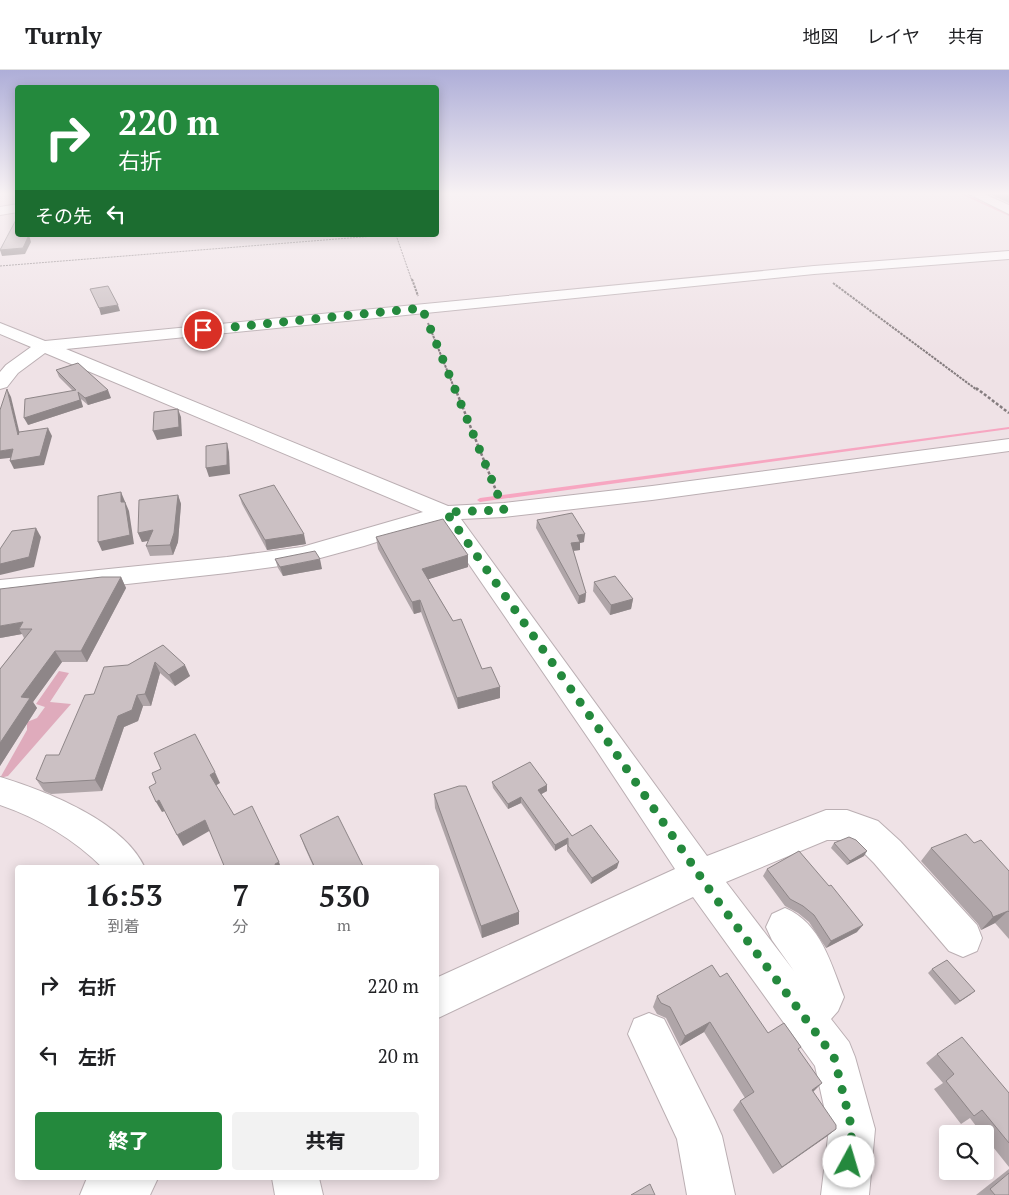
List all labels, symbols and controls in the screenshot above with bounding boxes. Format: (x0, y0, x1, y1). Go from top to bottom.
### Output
text: Turnly (25, 19, 102, 51)
text: 地図 (803, 24, 839, 48)
text: レイヤ (867, 24, 920, 48)
text: 共有 (948, 24, 984, 48)
text: 220 m (118, 99, 219, 145)
icon: right (35, 105, 100, 170)
text: 右折 (118, 146, 162, 175)
icon: left (102, 200, 130, 228)
text: その先 (35, 203, 92, 228)
pin (182, 309, 224, 351)
icon: arrive (189, 316, 217, 344)
text: 16:53 (85, 875, 163, 915)
text: 7 (232, 875, 249, 915)
text: 530 (319, 876, 369, 916)
text: m (337, 914, 351, 936)
text: 到着 (108, 915, 140, 937)
text: 分 (233, 915, 249, 937)
icon: right (35, 971, 63, 999)
text: 220 m (368, 973, 419, 998)
text: 右折 (78, 974, 116, 999)
icon: left (35, 1041, 63, 1069)
text: 20 m (378, 1043, 419, 1068)
text: 左折 (78, 1044, 116, 1069)
button: 終了 (35, 1112, 222, 1170)
button: 共有 (232, 1112, 419, 1170)
map controls (939, 1125, 994, 1180)
button: search (939, 1125, 994, 1180)
position arrow (822, 1135, 874, 1187)

